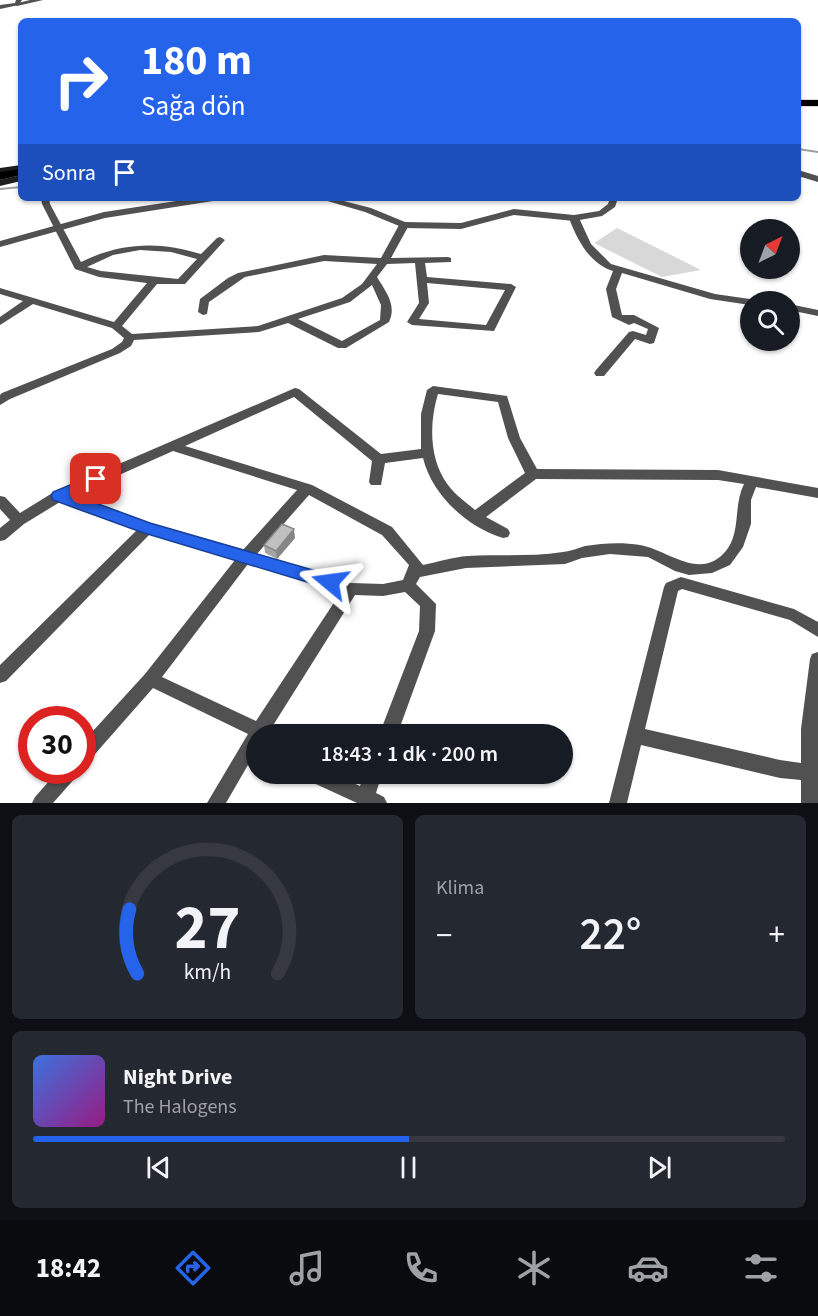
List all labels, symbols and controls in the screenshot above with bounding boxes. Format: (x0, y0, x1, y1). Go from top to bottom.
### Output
text: 180 m (141, 31, 252, 91)
icon: right (42, 42, 120, 120)
text: Sağa dön (141, 87, 246, 126)
icon: arrive (108, 156, 141, 189)
text: Sonra (42, 157, 96, 189)
north arrow (740, 219, 800, 279)
map controls (740, 219, 800, 351)
button: search (740, 291, 800, 351)
pin (70, 453, 121, 504)
icon: arrive (79, 462, 112, 495)
position arrow (298, 550, 362, 614)
speed limit sign: 30 (18, 706, 96, 784)
text: 18:43 · 1 dk · 200 m (321, 738, 498, 770)
text: Klima (436, 874, 484, 902)
text: 27 (175, 884, 240, 973)
text: 22° (580, 903, 641, 967)
text: − (436, 912, 452, 959)
text: + (769, 912, 785, 959)
text: km/h (184, 957, 231, 988)
text: Night Drive (123, 1061, 232, 1093)
text: The Halogens (123, 1093, 237, 1121)
icon: previous (142, 1151, 175, 1184)
icon: pause (392, 1151, 425, 1184)
icon: next (643, 1151, 676, 1184)
icon: directions (172, 1247, 214, 1289)
icon: music (286, 1247, 328, 1289)
icon: phone (400, 1247, 442, 1289)
icon: climate (513, 1247, 555, 1289)
icon: car (627, 1247, 669, 1289)
icon: filters (740, 1247, 782, 1289)
text: 18:42 (36, 1249, 101, 1288)

